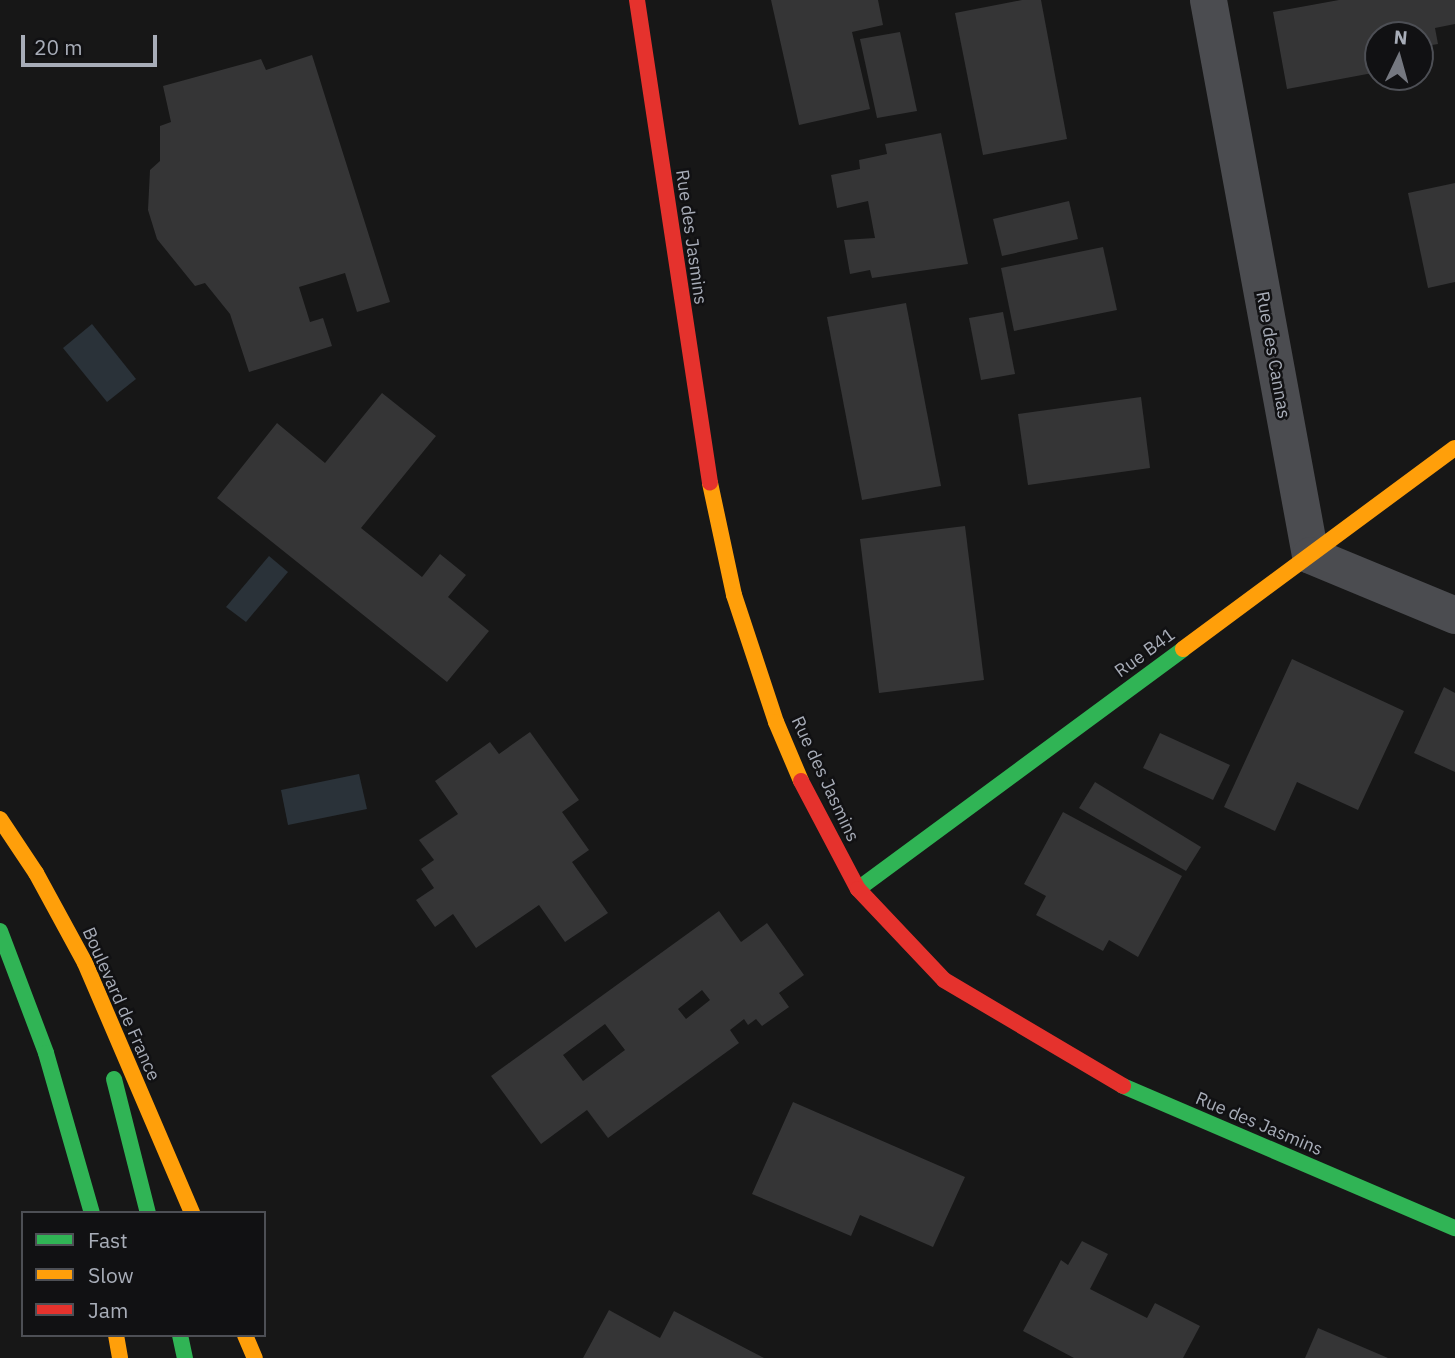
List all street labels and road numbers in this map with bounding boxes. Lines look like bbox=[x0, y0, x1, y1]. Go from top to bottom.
street label: Rue des Jasmins bbox=[671, 168, 711, 306]
street label: Rue des Cannas bbox=[1251, 290, 1295, 420]
street label: Rue B41 bbox=[1111, 624, 1179, 682]
street label: Rue des Jasmins bbox=[786, 713, 864, 845]
street label: Boulevard de France bbox=[77, 924, 165, 1084]
street label: Rue des Jasmins bbox=[1192, 1087, 1326, 1161]

